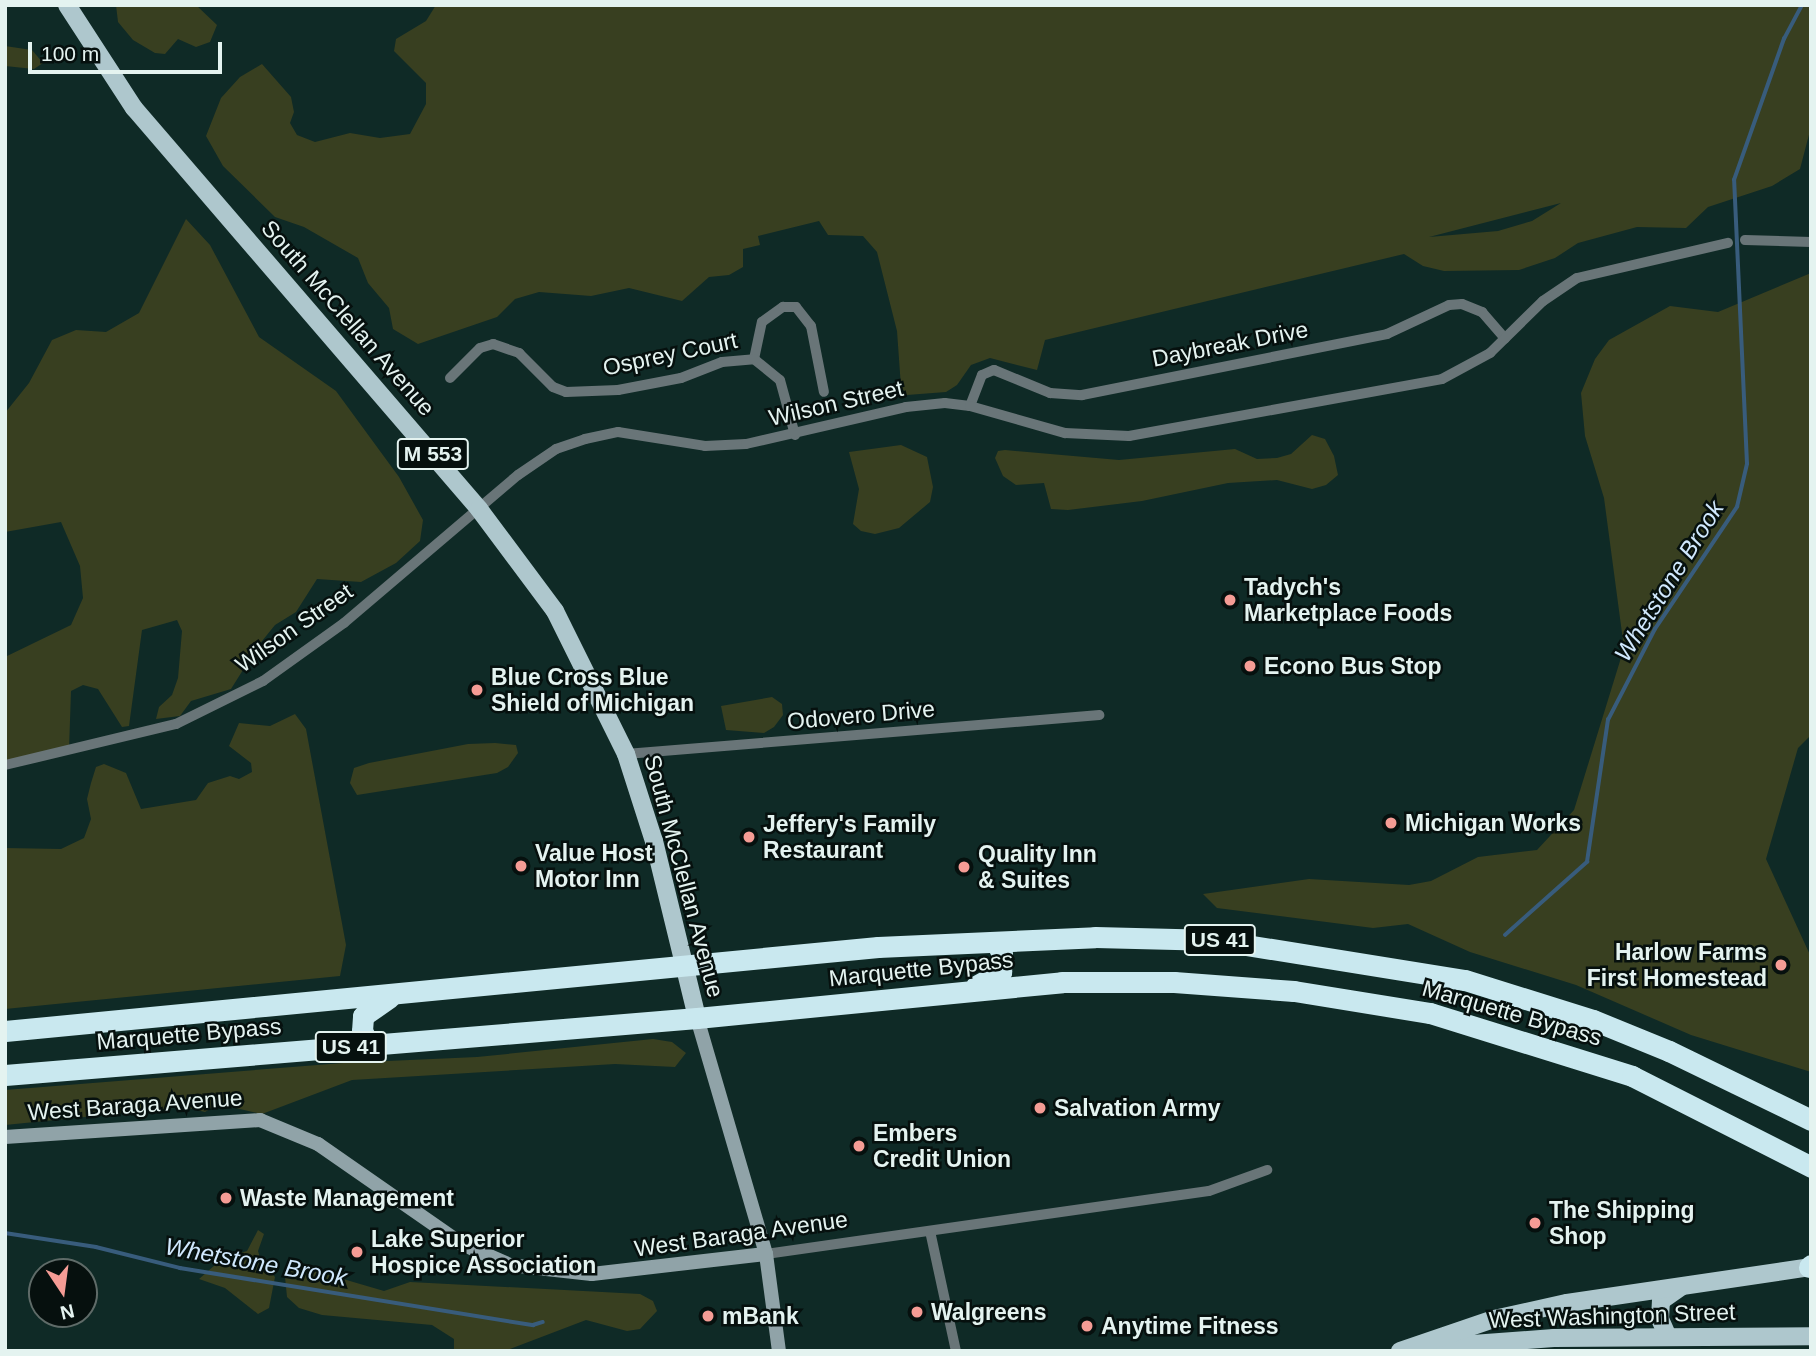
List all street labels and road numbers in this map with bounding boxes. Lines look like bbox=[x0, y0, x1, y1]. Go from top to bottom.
street label: South McClellan Avenue bbox=[255, 214, 441, 422]
street label: Daybreak Drive bbox=[1150, 315, 1310, 373]
street label: Osprey Court bbox=[600, 326, 740, 382]
street label: Wilson Street bbox=[766, 374, 906, 432]
road number: M 553 bbox=[396, 436, 470, 472]
street label: Wilson Street bbox=[230, 577, 358, 679]
street label: Odovero Drive bbox=[786, 695, 936, 735]
street label: South McClellan Avenue bbox=[638, 751, 730, 1001]
road number: US 41 bbox=[1183, 922, 1257, 958]
street label: Marquette Bypass bbox=[827, 946, 1015, 992]
street label: Marquette Bypass bbox=[1419, 974, 1605, 1052]
street label: Marquette Bypass bbox=[95, 1012, 283, 1056]
road number: US 41 bbox=[314, 1030, 388, 1064]
street label: West Baraga Avenue bbox=[26, 1084, 244, 1126]
street label: West Baraga Avenue bbox=[632, 1205, 850, 1263]
street label: West Washington Street bbox=[1488, 1298, 1736, 1334]

